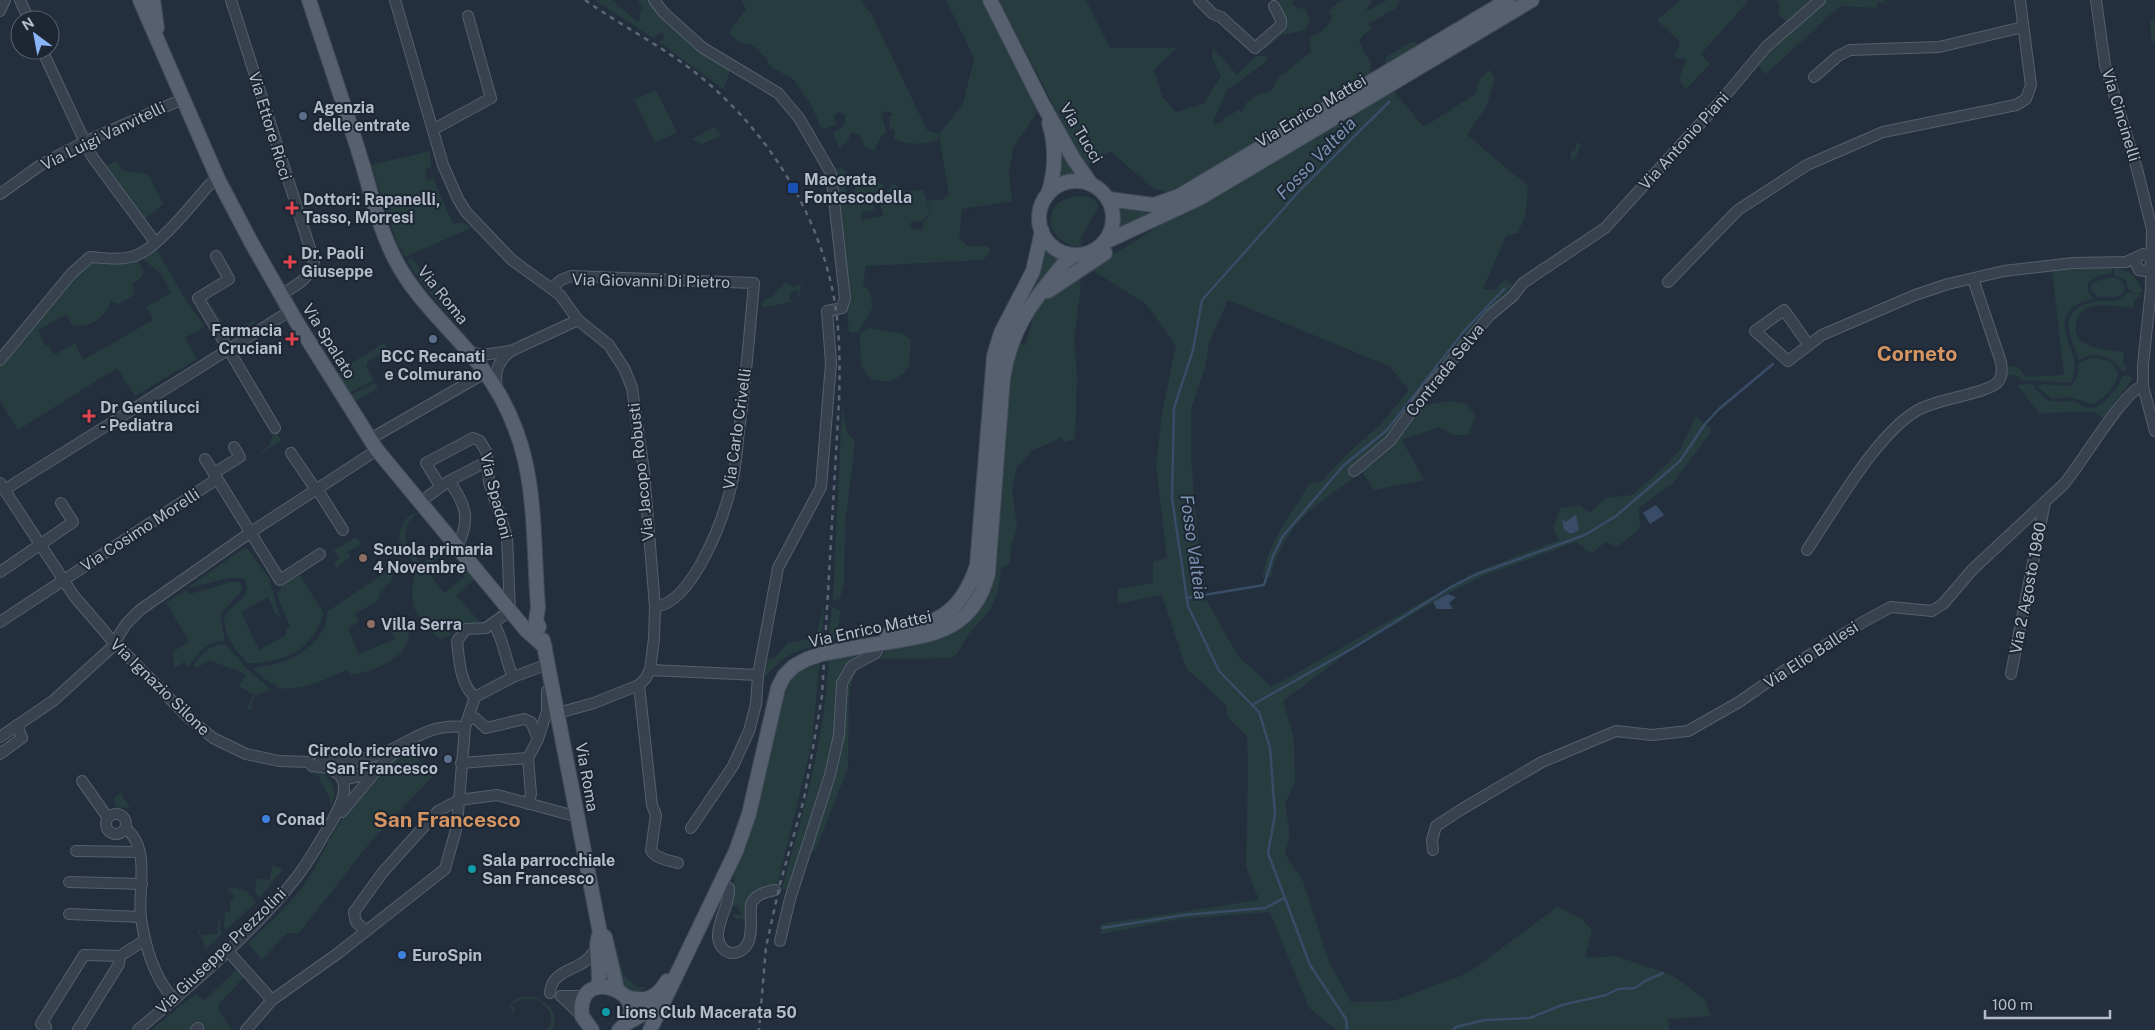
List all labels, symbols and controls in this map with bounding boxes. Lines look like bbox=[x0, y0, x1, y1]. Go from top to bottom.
north arrow bbox=[10, 10, 60, 60]
text: N bbox=[19, 14, 37, 34]
street label: Via Cincinelli bbox=[2098, 66, 2144, 164]
street label: Via Ettore Ricci bbox=[245, 70, 295, 182]
street label: Via Enrico Mattei bbox=[1252, 71, 1370, 151]
street label: Via Antonio Piani bbox=[1635, 88, 1733, 194]
street label: Via Luigi Vanvitelli bbox=[38, 98, 168, 174]
place label: Agenzia delle entrate bbox=[313, 98, 410, 135]
street label: Via Tucci bbox=[1056, 100, 1106, 166]
marker: Agenzia delle entrate bbox=[297, 110, 309, 122]
water label: Fosso Valteia bbox=[1272, 113, 1360, 203]
place label: Macerata Fontescodella bbox=[804, 170, 912, 207]
marker: Macerata Fontescodella bbox=[786, 181, 800, 195]
place label: Dottori: Rapanelli, Tasso, Morresi bbox=[303, 190, 440, 227]
marker: Dottori: Rapanelli, Tasso, Morresi bbox=[285, 201, 299, 215]
place label: Dr. Paoli Giuseppe bbox=[301, 244, 373, 281]
marker: Dr. Paoli Giuseppe bbox=[283, 255, 297, 269]
street label: Via Roma bbox=[414, 262, 472, 328]
street label: Via Giovanni Di Pietro bbox=[572, 270, 730, 292]
street label: Via Spalato bbox=[298, 300, 360, 382]
street label: Contrada Selva bbox=[1402, 320, 1488, 420]
place label: Farmacia Cruciani bbox=[211, 321, 282, 358]
marker: Farmacia Cruciani bbox=[286, 333, 298, 345]
marker: BCC Recanati e Colmurano bbox=[427, 333, 439, 345]
district label: Corneto bbox=[1877, 341, 1957, 366]
place label: BCC Recanati e Colmurano bbox=[381, 347, 485, 384]
street label: Via Carlo Crivelli bbox=[719, 367, 755, 491]
place label: Dr Gentilucci - Pediatra bbox=[100, 398, 200, 435]
street label: Via Jacopo Robusti bbox=[624, 402, 658, 542]
marker: Dr Gentilucci - Pediatra bbox=[82, 409, 96, 423]
street label: Via Spadoni bbox=[476, 451, 516, 541]
street label: Via Cosimo Morelli bbox=[77, 484, 203, 576]
water label: Fosso Valteia bbox=[1176, 493, 1212, 601]
street label: Via 2 Agosto 1980 bbox=[2006, 520, 2050, 656]
place label: Scuola primaria 4 Novembre bbox=[373, 540, 493, 577]
marker: Scuola primaria 4 Novembre bbox=[357, 552, 369, 564]
street label: Via Enrico Mattei bbox=[807, 607, 933, 651]
place label: Villa Serra bbox=[381, 615, 462, 634]
marker: Villa Serra bbox=[365, 618, 377, 630]
street label: Via Elio Ballesi bbox=[1760, 618, 1862, 692]
street label: Via Ignazio Silone bbox=[106, 635, 214, 739]
place label: Circolo ricreativo San Francesco bbox=[308, 741, 438, 778]
street label: Via Roma bbox=[572, 741, 602, 813]
marker: Circolo ricreativo San Francesco bbox=[442, 753, 454, 765]
district label: San Francesco bbox=[373, 807, 521, 832]
place label: Conad bbox=[276, 810, 325, 829]
marker: Conad bbox=[260, 813, 272, 825]
place label: Sala parrocchiale San Francesco bbox=[482, 851, 615, 888]
marker: Sala parrocchiale San Francesco bbox=[466, 863, 478, 875]
street label: Via Giuseppe Prezzolini bbox=[152, 884, 290, 1018]
place label: EuroSpin bbox=[412, 946, 482, 965]
marker: EuroSpin bbox=[396, 949, 408, 961]
scale bar bbox=[1985, 988, 2110, 1020]
text: 100 m bbox=[1992, 996, 2033, 1013]
place label: Lions Club Macerata 50 bbox=[616, 1003, 797, 1022]
marker: Lions Club Macerata 50 bbox=[600, 1006, 612, 1018]

